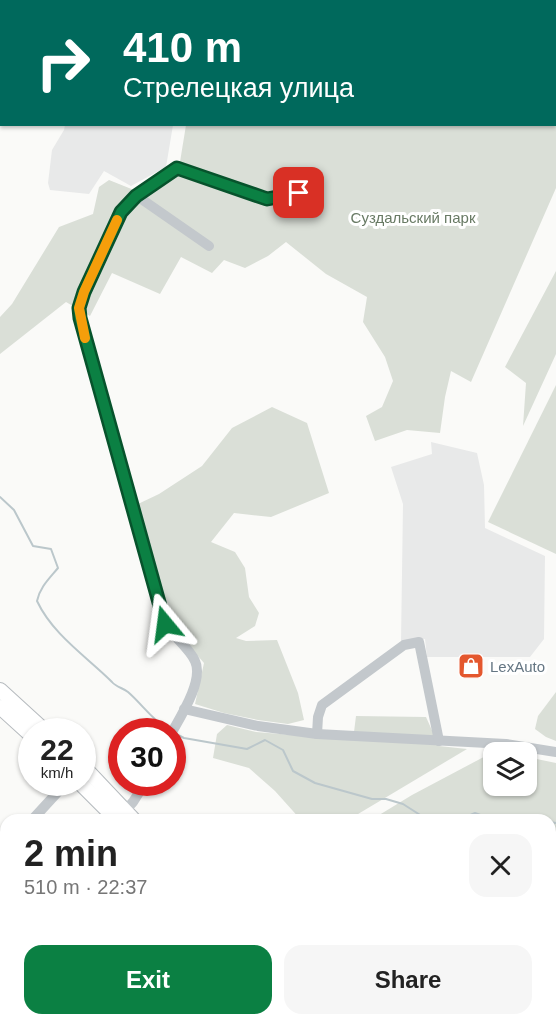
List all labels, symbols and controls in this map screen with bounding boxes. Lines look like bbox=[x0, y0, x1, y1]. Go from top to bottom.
icon: right bbox=[24, 24, 102, 102]
text: 410 m bbox=[123, 24, 242, 71]
text: Стрелецкая улица bbox=[123, 73, 354, 103]
pin bbox=[273, 167, 324, 218]
icon: arrive bbox=[282, 176, 315, 209]
park label: Суздальский парк bbox=[351, 209, 476, 226]
position arrow bbox=[133, 592, 197, 656]
shop icon: LexAuto bbox=[456, 651, 486, 681]
place label: LexAuto bbox=[490, 658, 545, 675]
speed limit sign: 30 bbox=[108, 718, 186, 796]
text: 22 bbox=[40, 733, 74, 766]
map controls bbox=[483, 742, 537, 796]
button: layers bbox=[483, 742, 537, 796]
text: km/h bbox=[41, 764, 73, 781]
text: 2 min bbox=[24, 833, 118, 874]
button: close bbox=[469, 834, 532, 897]
text: 510 m · 22:37 bbox=[24, 876, 147, 898]
button: Exit bbox=[24, 945, 272, 1014]
button: Share bbox=[284, 945, 532, 1014]

